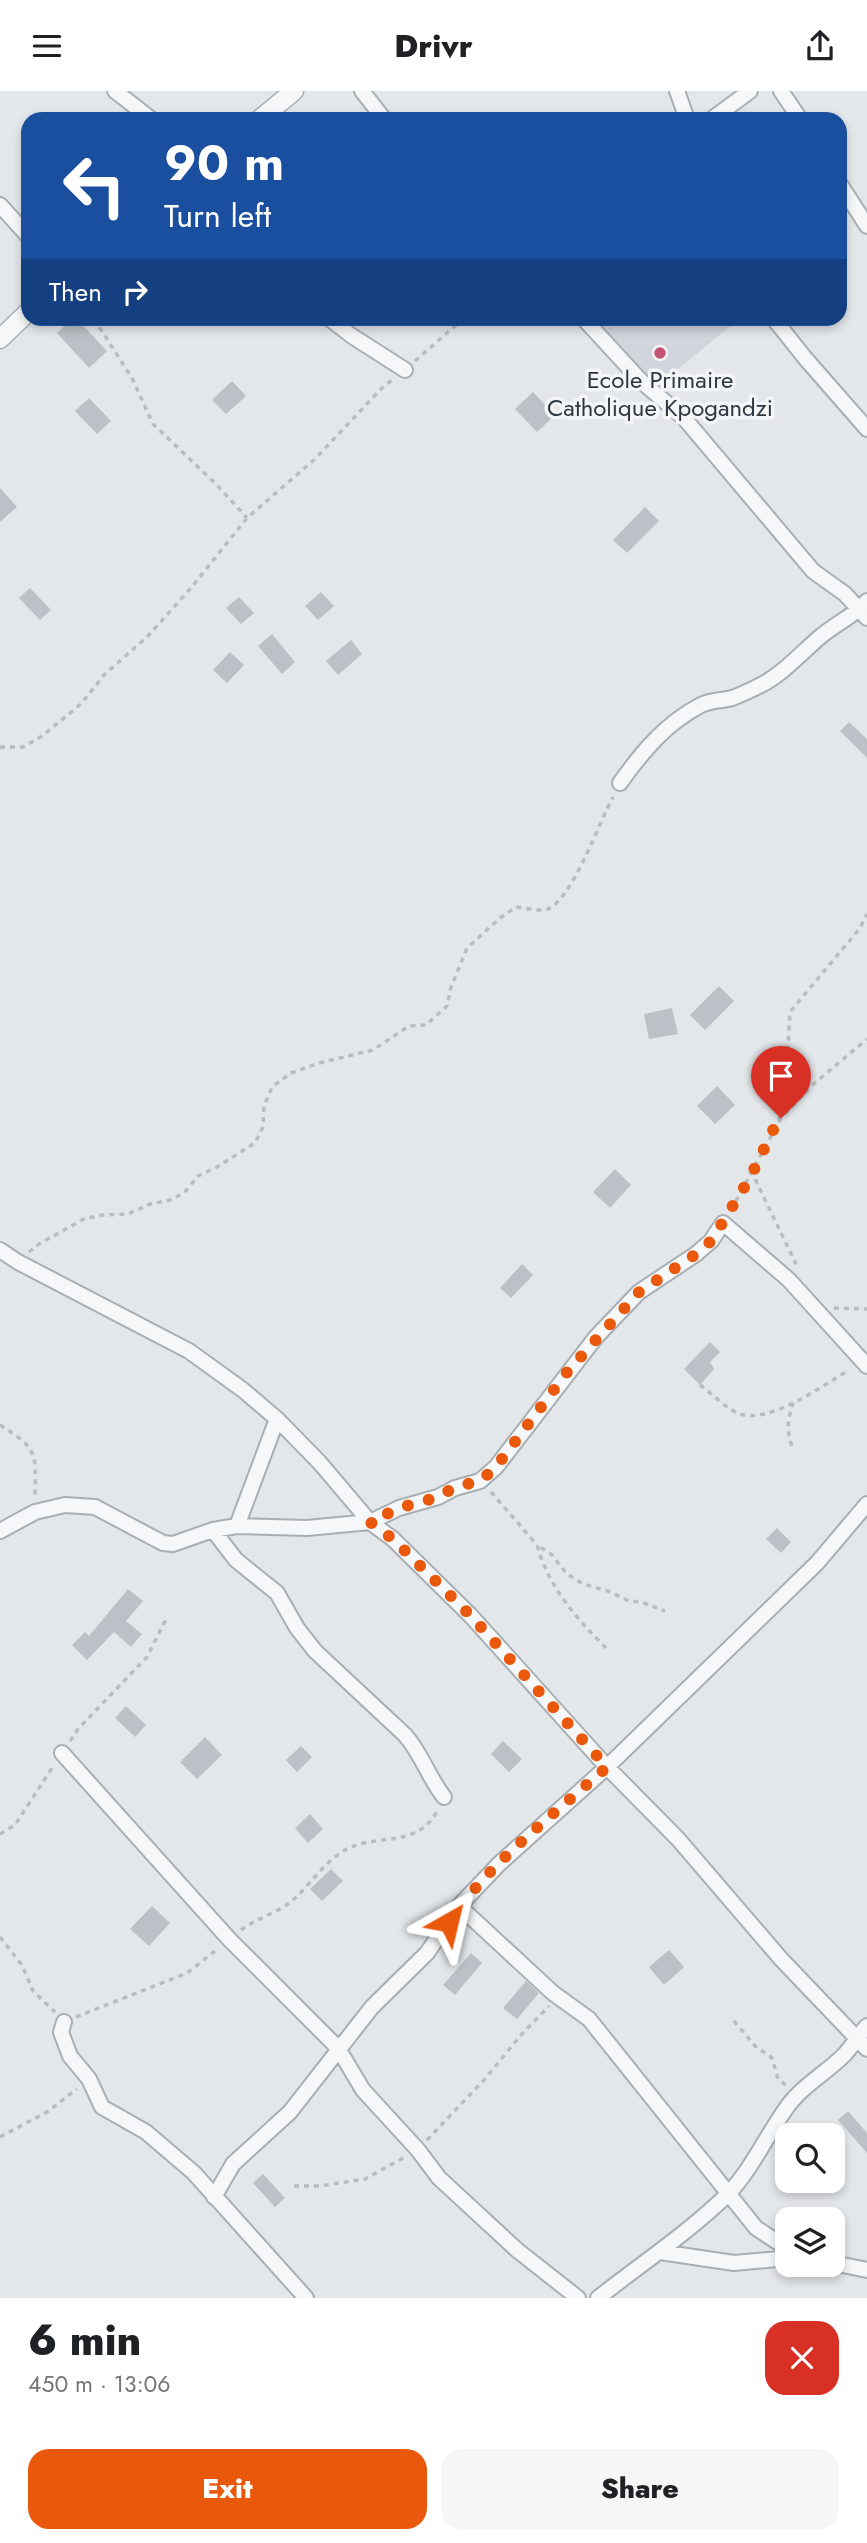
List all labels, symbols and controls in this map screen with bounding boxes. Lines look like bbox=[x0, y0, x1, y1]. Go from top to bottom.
text: Drivr bbox=[394, 23, 473, 69]
icon: menu bbox=[28, 27, 66, 65]
icon: share bbox=[801, 27, 839, 65]
text: 90 m bbox=[164, 128, 284, 198]
icon: left bbox=[49, 140, 140, 231]
text: Turn left bbox=[164, 193, 271, 239]
text: Then bbox=[49, 273, 102, 311]
icon: right bbox=[116, 273, 154, 311]
marker: Ecole Primaire Catholique Kpogandzi bbox=[652, 345, 668, 361]
place label: Ecole Primaire Catholique Kpogandzi bbox=[547, 362, 773, 425]
pin bbox=[751, 1046, 811, 1118]
icon: arrive bbox=[762, 1057, 800, 1095]
position arrow bbox=[412, 1885, 486, 1959]
map controls bbox=[775, 2123, 845, 2277]
button: search bbox=[775, 2123, 845, 2193]
button: layers bbox=[775, 2207, 845, 2277]
text: 6 min bbox=[28, 2310, 141, 2371]
button: close bbox=[765, 2321, 839, 2395]
text: 450 m · 13:06 bbox=[28, 2367, 171, 2401]
button: Exit bbox=[28, 2449, 427, 2529]
button: Share bbox=[441, 2449, 839, 2529]

